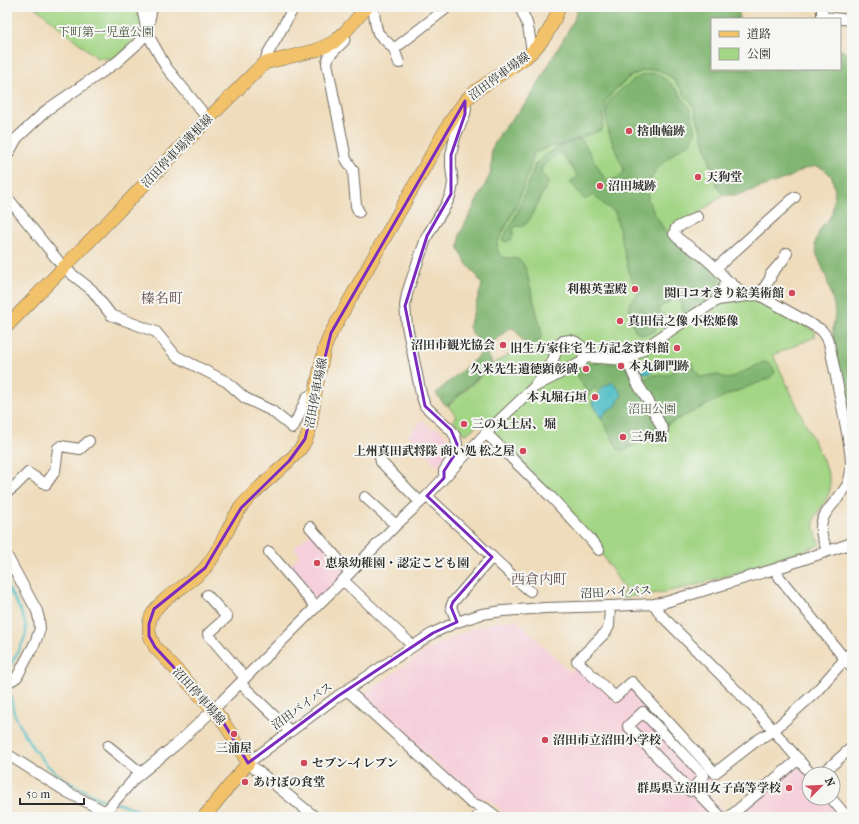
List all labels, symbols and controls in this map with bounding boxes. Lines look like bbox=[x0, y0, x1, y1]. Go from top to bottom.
legend bbox=[711, 18, 841, 70]
park label: 下町第一児童公園 bbox=[58, 25, 154, 39]
text: 道路 bbox=[747, 27, 771, 41]
text: 公園 bbox=[747, 47, 771, 61]
street label: 沼田停車場線 bbox=[466, 49, 532, 103]
street label: 沼田停車場薄根線 bbox=[139, 112, 215, 190]
place label: 捨曲輪跡 bbox=[637, 124, 685, 138]
marker: 捨曲輪跡 bbox=[624, 126, 634, 136]
place label: 天狗堂 bbox=[706, 170, 742, 184]
marker: 天狗堂 bbox=[693, 172, 703, 182]
place label: 沼田城跡 bbox=[608, 179, 656, 193]
marker: 沼田城跡 bbox=[595, 181, 605, 191]
place label: 利根英霊殿 bbox=[567, 282, 627, 296]
marker: 利根英霊殿 bbox=[630, 284, 640, 294]
place label: 関口コオきり絵美術館 bbox=[664, 286, 784, 300]
marker: 関口コオきり絵美術館 bbox=[787, 288, 797, 298]
district label: 榛名町 bbox=[141, 290, 183, 307]
place label: 真田信之像 小松姫像 bbox=[628, 314, 739, 328]
marker: 真田信之像 小松姫像 bbox=[615, 316, 625, 326]
place label: 沼田市観光協会 bbox=[411, 338, 495, 352]
marker: 沼田市観光協会 bbox=[498, 340, 508, 350]
place label: 旧生方家住宅 生方記念資料館 bbox=[510, 341, 669, 355]
marker: 旧生方家住宅 生方記念資料館 bbox=[672, 343, 682, 353]
street label: 沼田停車場線 bbox=[302, 356, 330, 430]
place label: 本丸御門跡 bbox=[629, 359, 689, 373]
marker: 本丸御門跡 bbox=[616, 361, 626, 371]
place label: 久米先生遺徳顕彰碑 bbox=[470, 362, 578, 376]
marker: 久米先生遺徳顕彰碑 bbox=[581, 364, 591, 374]
place label: 本丸堀石垣 bbox=[527, 390, 587, 404]
marker: 本丸堀石垣 bbox=[590, 392, 600, 402]
park label: 沼田公園 bbox=[628, 402, 676, 416]
place label: 三の丸土居、堀 bbox=[472, 417, 556, 431]
marker: 三の丸土居、堀 bbox=[459, 419, 469, 429]
place label: 三角點 bbox=[631, 430, 667, 444]
marker: 三角點 bbox=[618, 432, 628, 442]
place label: 上州真田武将隊 商い処 松之屋 bbox=[354, 444, 515, 458]
marker: 上州真田武将隊 商い処 松之屋 bbox=[518, 446, 528, 456]
place label: 恵泉幼稚園・認定こども園 bbox=[325, 556, 469, 570]
marker: 恵泉幼稚園・認定こども園 bbox=[312, 558, 322, 568]
district label: 西倉内町 bbox=[511, 571, 567, 588]
street label: 沼田バイパス bbox=[580, 583, 652, 601]
street label: 沼田停車場線 bbox=[170, 665, 228, 727]
street label: 沼田バイパス bbox=[269, 679, 335, 733]
marker: 三浦屋 bbox=[229, 729, 239, 739]
place label: 沼田市立沼田小学校 bbox=[553, 733, 661, 747]
marker: 沼田市立沼田小学校 bbox=[540, 735, 550, 745]
place label: 三浦屋 bbox=[216, 741, 252, 755]
place label: セブン-イレブン bbox=[312, 756, 398, 770]
marker: セブン-イレブン bbox=[299, 758, 309, 768]
north arrow bbox=[801, 766, 841, 806]
place label: あけぼの食堂 bbox=[253, 775, 325, 789]
text: N bbox=[822, 776, 838, 789]
marker: あけぼの食堂 bbox=[240, 777, 250, 787]
scale bar bbox=[20, 780, 84, 806]
place label: 群馬県立沼田女子高等学校 bbox=[637, 781, 781, 795]
marker: 群馬県立沼田女子高等学校 bbox=[784, 783, 794, 793]
text: 50 m bbox=[26, 787, 50, 801]

